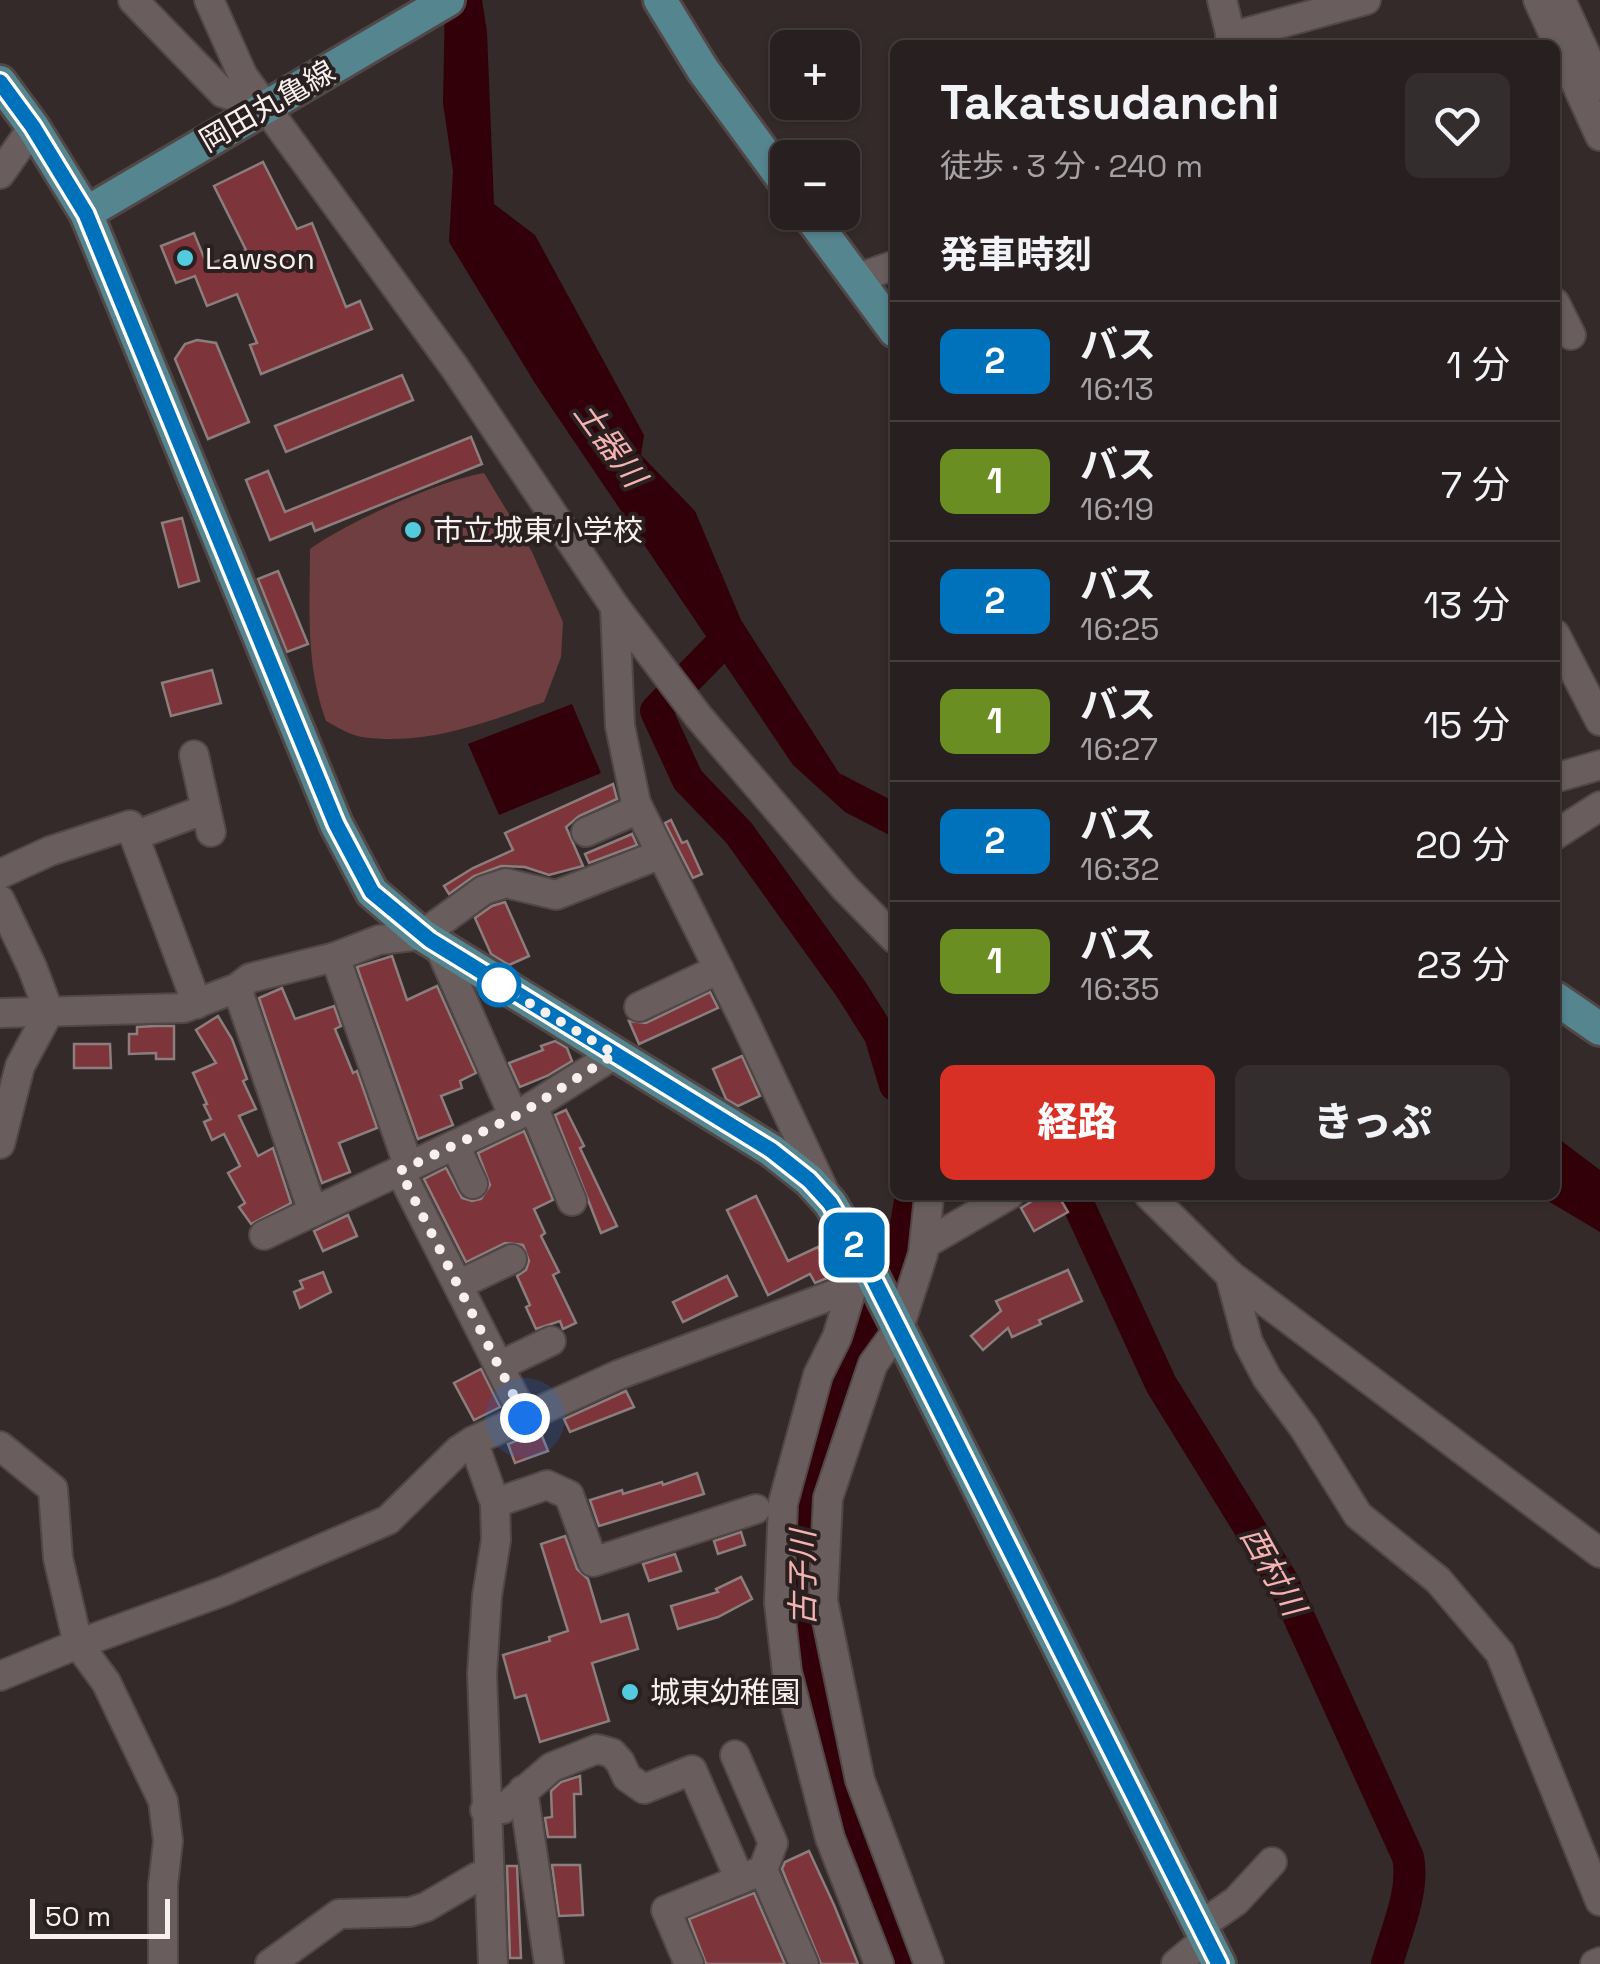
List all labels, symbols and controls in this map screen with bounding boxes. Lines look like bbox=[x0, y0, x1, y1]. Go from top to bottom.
map controls bbox=[770, 30, 860, 230]
button: + bbox=[770, 30, 860, 120]
street label: 岡田丸亀線 bbox=[192, 52, 342, 160]
text: Takatsudanchi bbox=[940, 72, 1279, 133]
button: heart bbox=[1405, 73, 1510, 178]
button: − bbox=[770, 140, 860, 230]
text: 徒歩 · 3 分 · 240 m bbox=[940, 146, 1203, 186]
text: 発車時刻 bbox=[940, 231, 1092, 279]
place label: Lawson bbox=[205, 239, 315, 278]
marker: Lawson bbox=[174, 247, 196, 269]
text: バス bbox=[1080, 321, 1156, 369]
text: 2 bbox=[985, 339, 1005, 383]
text: 1 分 bbox=[1446, 341, 1510, 389]
text: 16:13 bbox=[1080, 369, 1154, 409]
water label: 土器川 bbox=[566, 393, 656, 497]
text: バス bbox=[1080, 441, 1156, 489]
text: 1 bbox=[987, 459, 1003, 503]
text: 7 分 bbox=[1441, 461, 1510, 509]
text: 16:19 bbox=[1080, 489, 1154, 529]
place label: 市立城東小学校 bbox=[433, 511, 643, 550]
marker: 市立城東小学校 bbox=[402, 519, 424, 541]
text: バス bbox=[1080, 561, 1156, 609]
text: 2 bbox=[985, 579, 1005, 623]
text: 13 分 bbox=[1423, 581, 1510, 629]
text: 16:25 bbox=[1080, 609, 1160, 649]
text: バス bbox=[1080, 681, 1156, 729]
text: 1 bbox=[987, 699, 1003, 743]
text: 15 分 bbox=[1424, 701, 1510, 749]
text: 16:27 bbox=[1080, 729, 1158, 769]
text: バス bbox=[1080, 801, 1156, 849]
text: 2 bbox=[985, 819, 1005, 863]
text: 20 分 bbox=[1415, 821, 1510, 869]
text: 16:32 bbox=[1080, 849, 1160, 889]
text: バス bbox=[1080, 921, 1156, 969]
text: 1 bbox=[987, 939, 1003, 983]
text: 23 分 bbox=[1417, 941, 1510, 989]
unlabelled marker bbox=[478, 964, 520, 1006]
text: 16:35 bbox=[1080, 969, 1160, 1009]
button: 経路 bbox=[940, 1065, 1215, 1180]
button: きっぷ bbox=[1235, 1065, 1510, 1180]
line badge: 2 bbox=[822, 1212, 886, 1278]
text: 2 bbox=[844, 1223, 864, 1267]
your location bbox=[500, 1393, 550, 1443]
water label: 西村川 bbox=[1232, 1519, 1315, 1625]
water label: 古子川 bbox=[783, 1527, 823, 1626]
place label: 城東幼稚園 bbox=[650, 1673, 800, 1712]
marker: 城東幼稚園 bbox=[619, 1681, 641, 1703]
scale bar bbox=[30, 1894, 170, 1938]
text: 50 m bbox=[45, 1898, 111, 1934]

